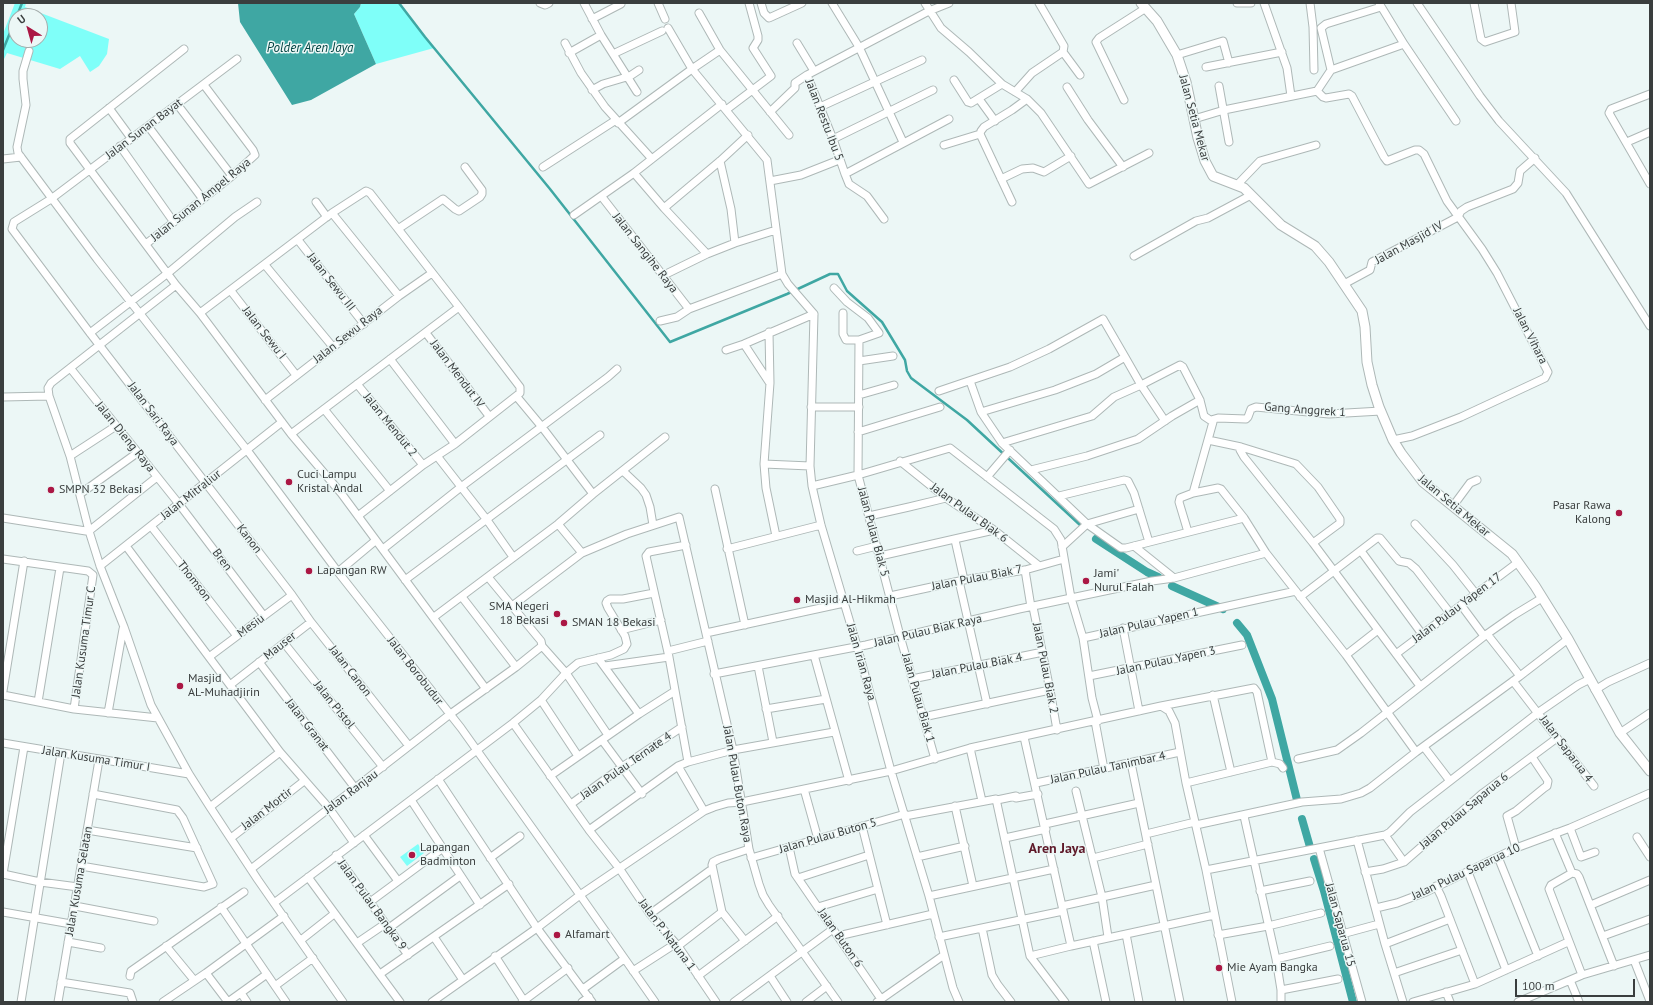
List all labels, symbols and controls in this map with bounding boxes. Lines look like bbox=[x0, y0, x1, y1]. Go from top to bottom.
north arrow bbox=[8, 8, 48, 48]
text: U bbox=[14, 12, 28, 27]
water label: Polder Aren Jaya bbox=[267, 40, 353, 56]
street label: Jalan Setia Mekar bbox=[1176, 73, 1212, 163]
street label: Jalan Restu Ibu 5 bbox=[802, 77, 846, 163]
street label: Jalan Sunan Bayat bbox=[103, 95, 185, 163]
street label: Jalan Sunan Ampel Raya bbox=[148, 155, 254, 245]
street label: Jalan Sangihe Raya bbox=[609, 210, 681, 296]
street label: Jalan Masjid IV bbox=[1372, 218, 1446, 268]
street label: Jalan Sewu III bbox=[304, 250, 358, 314]
street label: Jalan Sewu Raya bbox=[310, 303, 386, 367]
street label: Jalan Sewu I bbox=[239, 304, 289, 362]
street label: Jalan Vihara bbox=[1510, 305, 1550, 367]
street label: Jalan Mendut IV bbox=[427, 337, 487, 411]
street label: Jalan Sari Raya bbox=[124, 379, 182, 449]
street label: Jalan Mendut 2 bbox=[360, 390, 420, 460]
street label: Jalan Dieng Raya bbox=[92, 399, 158, 475]
street label: Gang Anggrek 1 bbox=[1264, 400, 1346, 420]
street label: Jalan Mitraliur bbox=[158, 467, 224, 523]
place label: Cuci Lampu Kristal Andal bbox=[297, 468, 363, 496]
street label: Jalan Setia Mekar bbox=[1415, 472, 1493, 540]
marker: Cuci Lampu Kristal Andal bbox=[284, 477, 294, 487]
street label: Jalan Pulau Biak 6 bbox=[927, 480, 1011, 546]
place label: SMPN 32 Bekasi bbox=[59, 483, 142, 497]
marker: SMPN 32 Bekasi bbox=[46, 485, 56, 495]
street label: Jalan Pulau Biak 5 bbox=[854, 486, 892, 578]
place label: Pasar Rawa Kalong bbox=[1553, 499, 1611, 527]
marker: Pasar Rawa Kalong bbox=[1614, 508, 1624, 518]
street label: Kanon bbox=[233, 522, 265, 556]
street label: Bren bbox=[209, 546, 235, 574]
street label: Thomson bbox=[174, 558, 214, 604]
street label: Jalan Pulau Biak 7 bbox=[930, 562, 1024, 594]
place label: Lapangan RW bbox=[317, 564, 387, 578]
marker: Lapangan RW bbox=[304, 566, 314, 576]
place label: Jami' Nurul Falah bbox=[1094, 567, 1154, 595]
street label: Jalan Pulau Yapen 17 bbox=[1410, 570, 1504, 646]
marker: Jami' Nurul Falah bbox=[1081, 576, 1091, 586]
street label: Jalan Kusuma Timur C bbox=[69, 585, 99, 699]
place label: Masjid Al-Hikmah bbox=[805, 593, 896, 607]
marker: Masjid Al-Hikmah bbox=[792, 595, 802, 605]
place label: SMA Negeri 18 Bekasi bbox=[489, 600, 549, 628]
street label: Jalan Pulau Yapen 1 bbox=[1098, 605, 1200, 641]
marker: SMA Negeri 18 Bekasi bbox=[552, 609, 562, 619]
street label: Mesiu bbox=[235, 611, 267, 641]
street label: Jalan Pulau Biak Raya bbox=[873, 612, 983, 650]
place label: SMAN 18 Bekasi bbox=[572, 616, 656, 630]
marker: SMAN 18 Bekasi bbox=[559, 618, 569, 628]
street label: Jalan Pulau Biak 2 bbox=[1029, 621, 1061, 715]
street label: Jalan Irian Raya bbox=[843, 622, 879, 702]
street label: Mauser bbox=[261, 629, 299, 663]
street label: Jalan Borobudur bbox=[384, 634, 446, 708]
street label: Jalan Canon bbox=[326, 643, 374, 699]
street label: Jalan Pulau Yapen 3 bbox=[1115, 643, 1217, 679]
street label: Jalan Pulau Biak 4 bbox=[930, 650, 1024, 682]
street label: Jalan Pulau Biak 1 bbox=[898, 652, 938, 744]
place label: Masjid AL-Muhadjirin bbox=[188, 672, 260, 700]
street label: Jalan Pistol bbox=[310, 678, 358, 732]
marker: Masjid AL-Muhadjirin bbox=[175, 681, 185, 691]
street label: Jalan Granat bbox=[282, 696, 332, 754]
street label: Jalan Saparua 4 bbox=[1536, 713, 1596, 785]
street label: Jalan Pulau Buton Raya bbox=[720, 724, 754, 844]
street label: Jalan Pulau Ternate 4 bbox=[578, 729, 674, 803]
street label: Jalan Kusuma Timur I bbox=[41, 743, 151, 775]
street label: Jalan Pulau Tanimbar 4 bbox=[1049, 749, 1167, 787]
street label: Jalan Ranjau bbox=[321, 767, 381, 817]
street label: Jalan Pulau Saparua 6 bbox=[1417, 770, 1511, 852]
street label: Jalan Mortir bbox=[239, 785, 295, 833]
street label: Jalan Pulau Buton 5 bbox=[778, 815, 878, 857]
street label: Jalan Kusuma Selatan bbox=[62, 825, 96, 937]
place label: Lapangan Badminton bbox=[420, 841, 476, 869]
district label: Aren Jaya bbox=[1029, 841, 1085, 857]
street label: Jalan Pulau Saparua 10 bbox=[1409, 841, 1523, 903]
marker: Lapangan Badminton bbox=[407, 850, 417, 860]
street label: Jalan Pulau Bangka 9 bbox=[334, 857, 410, 953]
street label: Jalan Saparua 15 bbox=[1322, 881, 1358, 969]
street label: Jalan P. Natuna 1 bbox=[635, 896, 699, 974]
street label: Jalan Buton 6 bbox=[814, 906, 866, 970]
place label: Alfamart bbox=[565, 928, 610, 942]
marker: Alfamart bbox=[552, 930, 562, 940]
place label: Mie Ayam Bangka bbox=[1227, 961, 1318, 975]
marker: Mie Ayam Bangka bbox=[1214, 963, 1224, 973]
scale bar bbox=[1517, 971, 1637, 997]
text: 100 m bbox=[1522, 978, 1555, 993]

